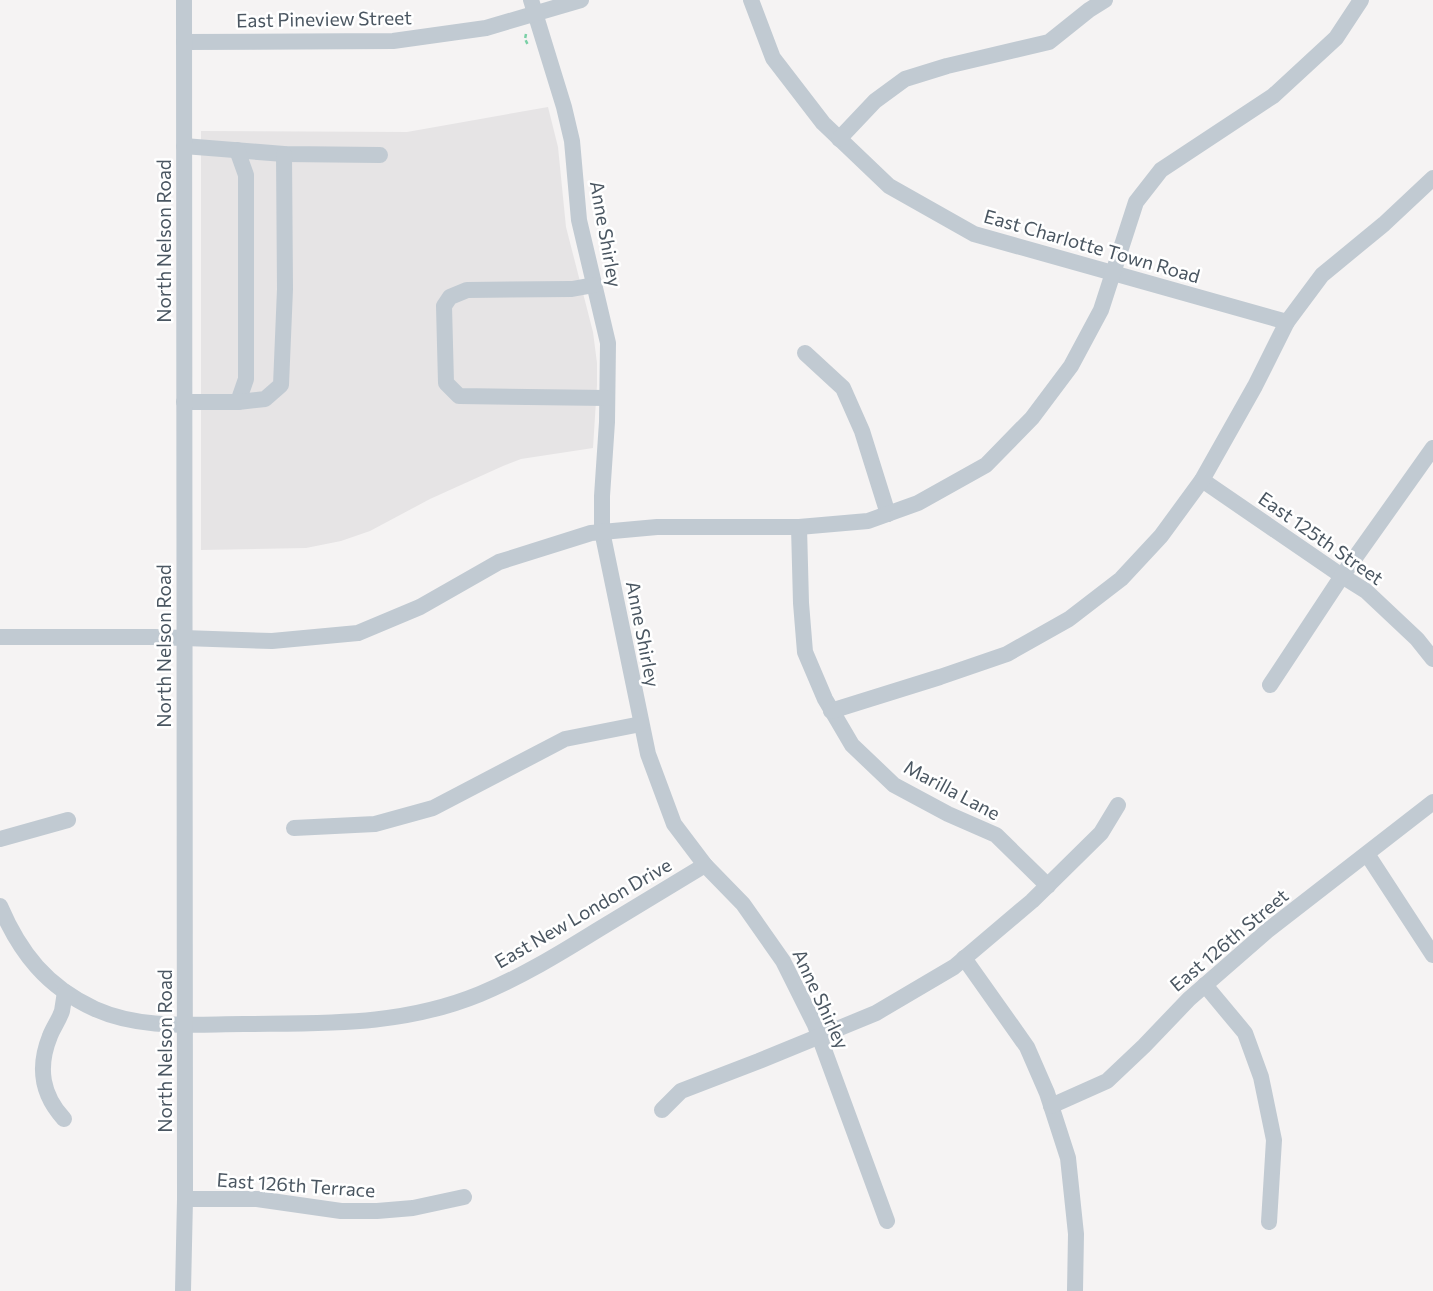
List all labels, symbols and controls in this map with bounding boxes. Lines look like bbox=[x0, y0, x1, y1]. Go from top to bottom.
street label: East Pineview Street bbox=[236, 5, 412, 32]
street label: North Nelson Road bbox=[152, 159, 175, 323]
street label: Anne Shirley bbox=[586, 179, 627, 289]
street label: East Charlotte Town Road bbox=[981, 204, 1203, 287]
street label: East 125th Street bbox=[1255, 486, 1388, 589]
street label: North Nelson Road bbox=[152, 564, 175, 728]
street label: Anne Shirley bbox=[622, 579, 665, 689]
street label: Marilla Lane bbox=[900, 755, 1004, 824]
street label: East New London Drive bbox=[490, 853, 675, 973]
street label: East 126th Street bbox=[1165, 883, 1293, 996]
street label: Anne Shirley bbox=[788, 945, 855, 1053]
street label: North Nelson Road bbox=[153, 969, 176, 1133]
street label: East 126th Terrace bbox=[216, 1167, 376, 1202]

